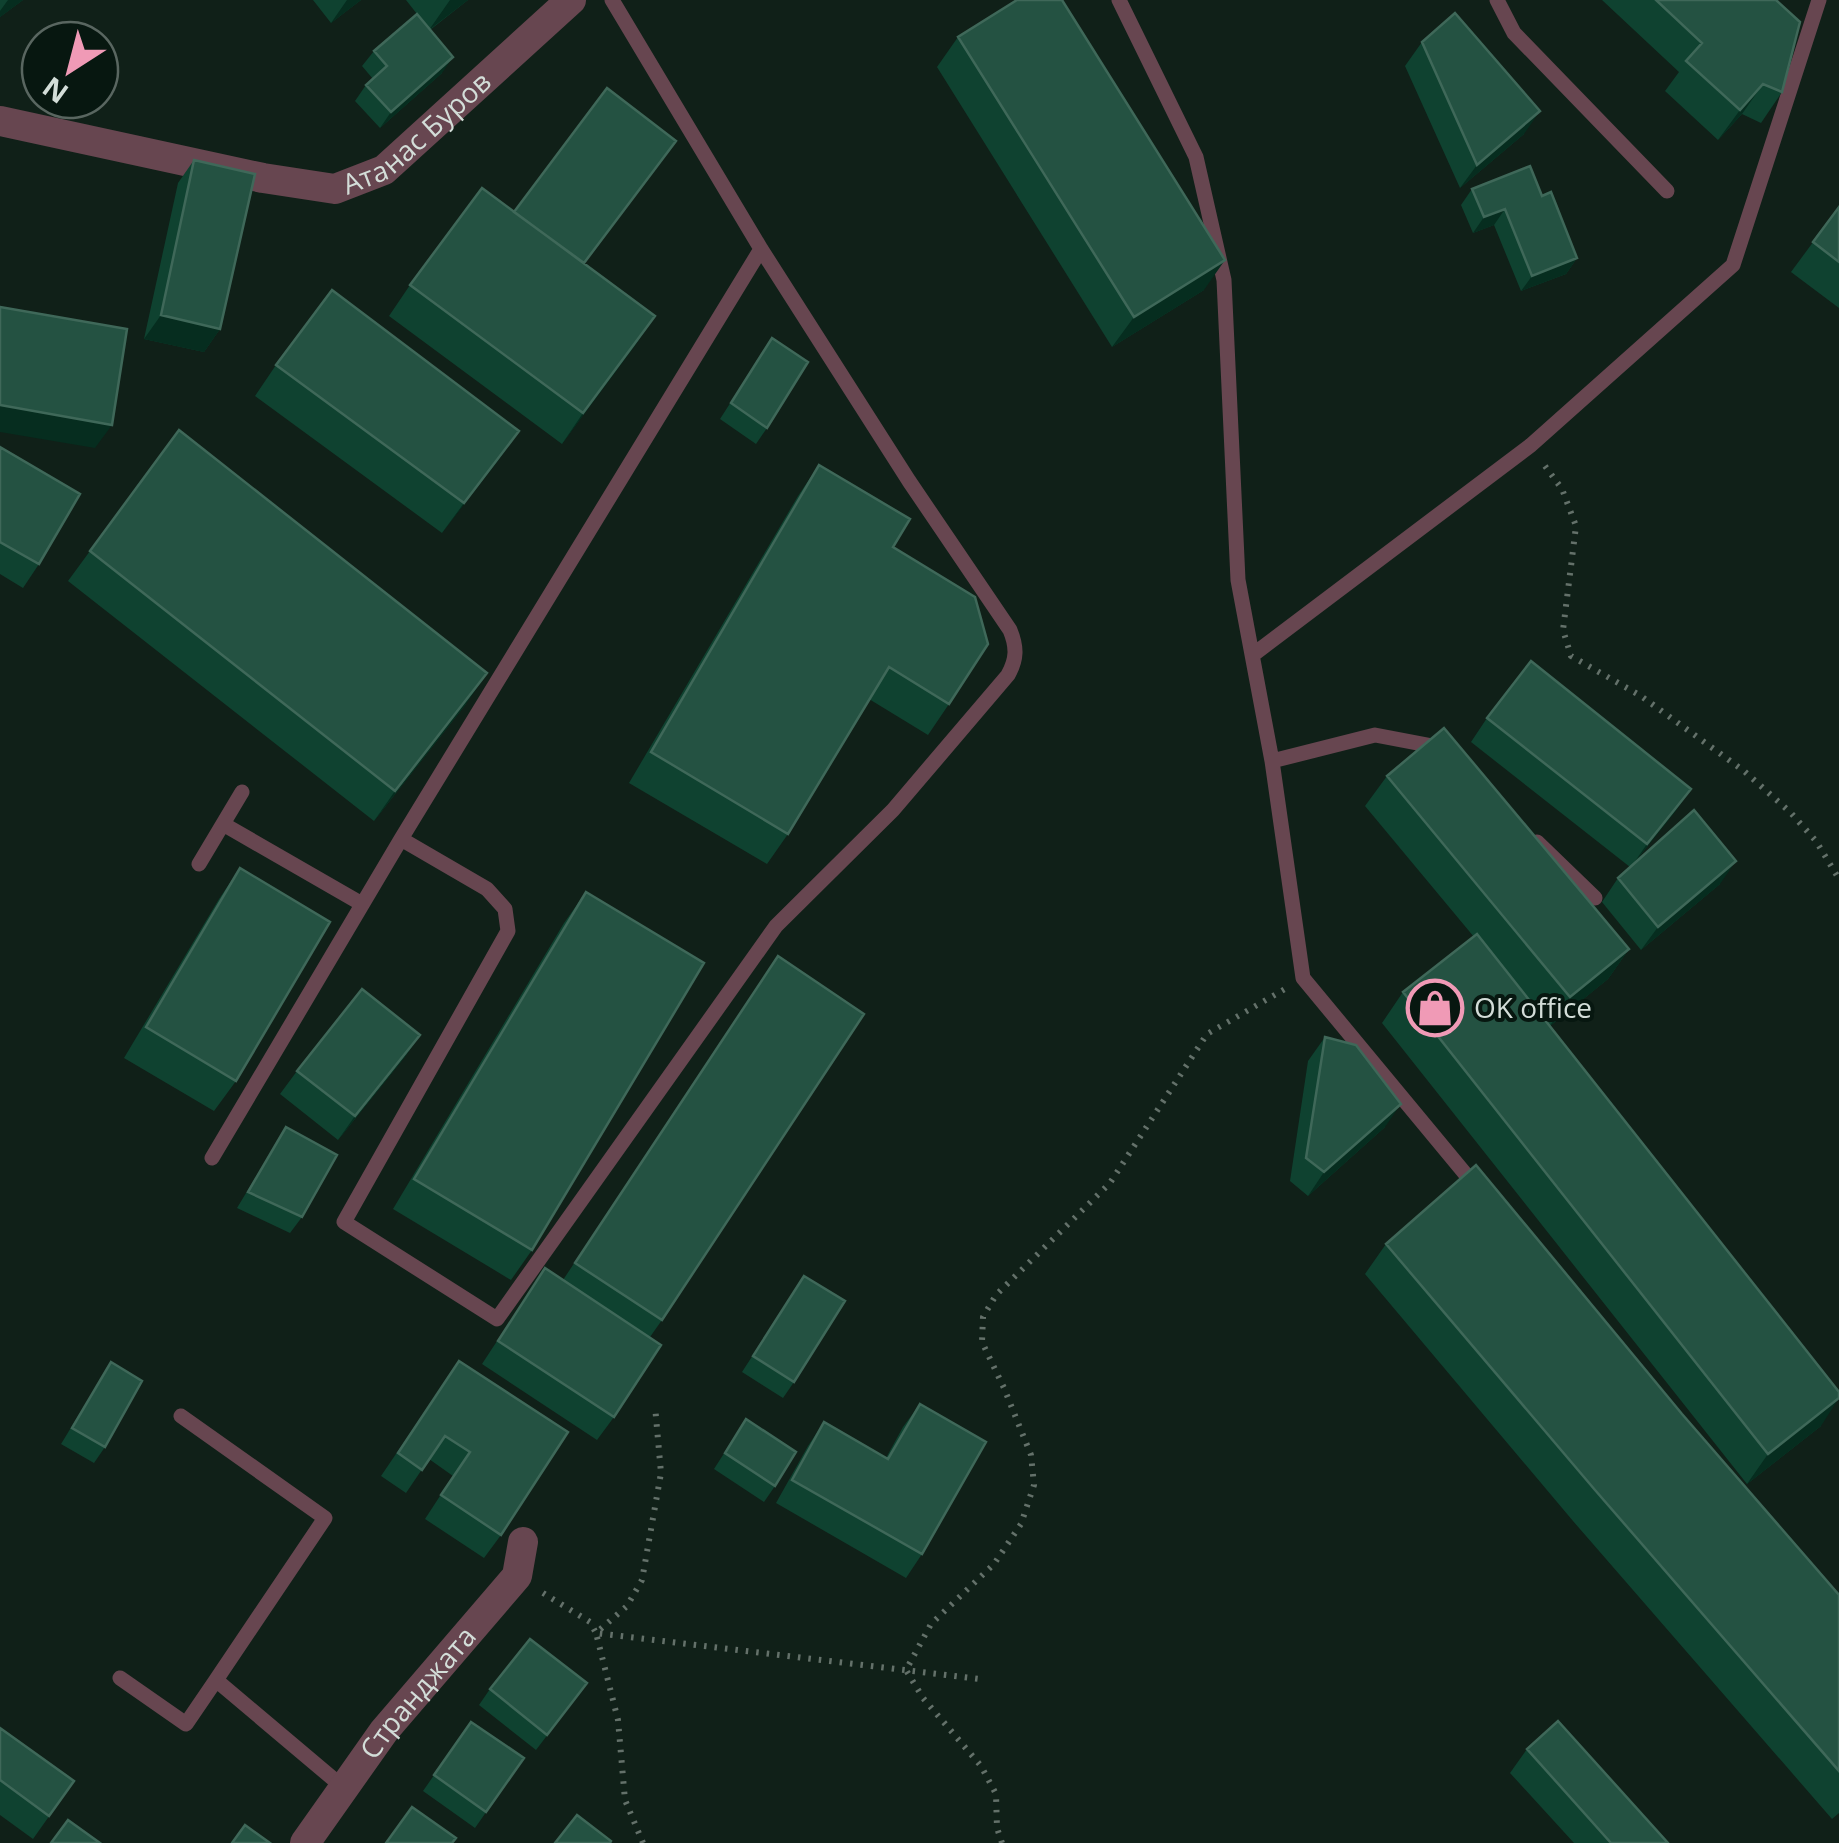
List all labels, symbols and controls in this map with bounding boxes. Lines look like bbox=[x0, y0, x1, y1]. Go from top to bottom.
north arrow bbox=[20, 20, 120, 120]
street label: Атанас Буров bbox=[336, 62, 498, 202]
text: N bbox=[34, 69, 75, 113]
shop icon: OK office bbox=[1405, 978, 1465, 1038]
place label: OK office bbox=[1474, 988, 1592, 1026]
street label: Странджата bbox=[350, 1618, 484, 1766]

